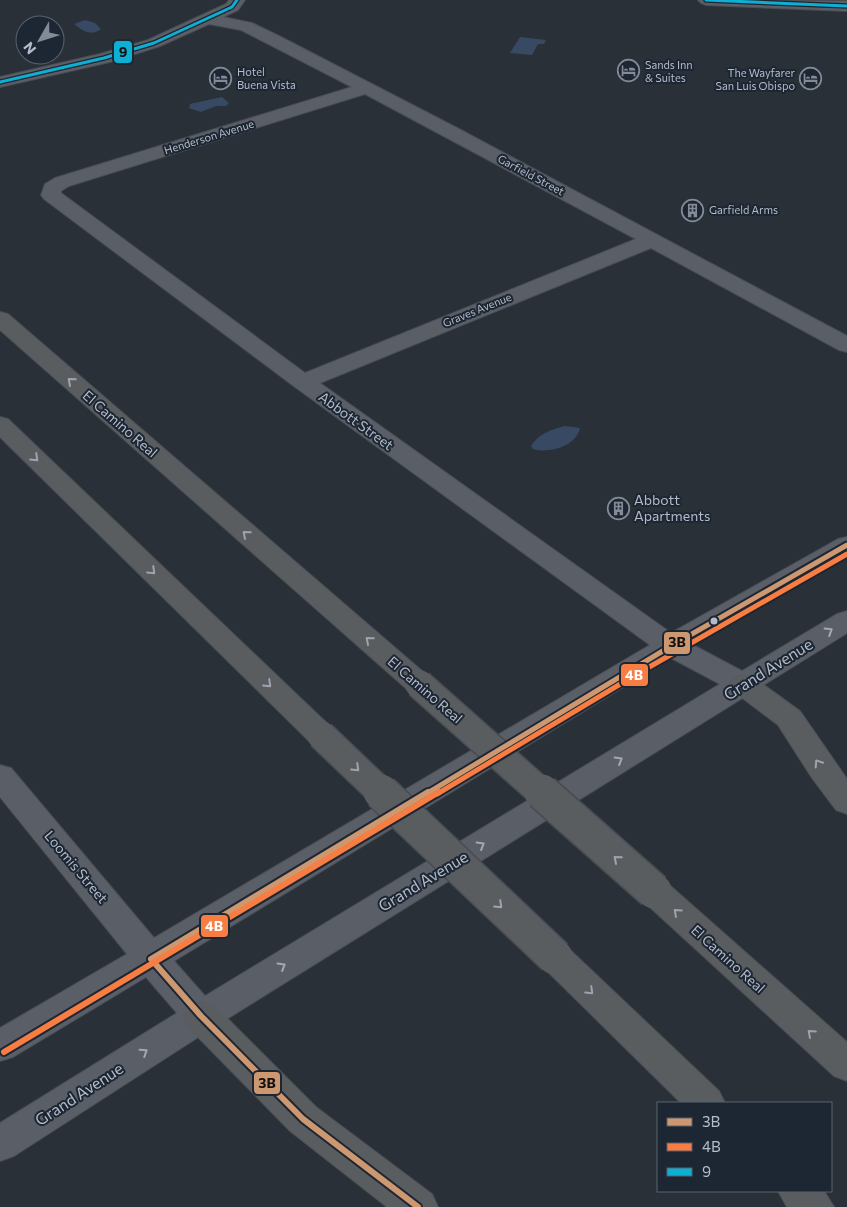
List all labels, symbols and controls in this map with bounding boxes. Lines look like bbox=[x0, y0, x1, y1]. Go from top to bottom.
north arrow bbox=[15, 15, 65, 65]
text: N bbox=[20, 39, 39, 58]
line badge: 9 bbox=[113, 40, 133, 64]
text: 9 bbox=[119, 43, 128, 60]
place label: Sands Inn & Suites bbox=[645, 58, 693, 84]
hotel icon: Sands Inn & Suites bbox=[617, 59, 641, 83]
place label: Hotel Buena Vista bbox=[237, 65, 296, 91]
hotel icon: Hotel Buena Vista bbox=[209, 66, 233, 90]
place label: The Wayfarer San Luis Obispo bbox=[716, 66, 796, 92]
hotel icon: The Wayfarer San Luis Obispo bbox=[799, 67, 823, 91]
street label: Henderson Avenue bbox=[162, 117, 256, 156]
street label: Garfield Street bbox=[496, 152, 567, 198]
building icon: Garfield Arms bbox=[681, 198, 705, 222]
place label: Garfield Arms bbox=[709, 203, 778, 216]
street label: Graves Avenue bbox=[441, 290, 513, 329]
one-way arrow bbox=[68, 378, 77, 387]
street label: El Camino Real bbox=[79, 387, 161, 461]
street label: Abbott Street bbox=[316, 388, 397, 454]
one-way arrow bbox=[29, 452, 38, 461]
place label: Abbott Apartments bbox=[634, 491, 710, 524]
building icon: Abbott Apartments bbox=[606, 496, 630, 520]
one-way arrow bbox=[243, 530, 252, 539]
one-way arrow bbox=[146, 565, 155, 574]
unlabelled marker bbox=[709, 616, 719, 626]
one-way arrow bbox=[824, 627, 833, 637]
line badge: 3B bbox=[663, 631, 691, 655]
text: 3B bbox=[668, 633, 686, 650]
street label: Grand Avenue bbox=[720, 634, 816, 703]
one-way arrow bbox=[366, 637, 375, 646]
street label: El Camino Real bbox=[384, 653, 466, 727]
line badge: 4B bbox=[620, 663, 649, 687]
text: 4B bbox=[625, 666, 643, 683]
one-way arrow bbox=[263, 678, 272, 687]
one-way arrow bbox=[614, 757, 623, 767]
one-way arrow bbox=[815, 759, 824, 769]
one-way arrow bbox=[350, 762, 359, 771]
street label: Loomis Street bbox=[41, 827, 112, 906]
one-way arrow bbox=[475, 842, 484, 852]
street label: Grand Avenue bbox=[375, 846, 471, 915]
one-way arrow bbox=[614, 856, 623, 865]
one-way arrow bbox=[493, 899, 502, 908]
one-way arrow bbox=[673, 909, 682, 918]
line badge: 4B bbox=[200, 914, 229, 938]
text: 4B bbox=[205, 917, 223, 934]
street label: El Camino Real bbox=[688, 921, 769, 996]
one-way arrow bbox=[277, 963, 286, 973]
one-way arrow bbox=[584, 985, 593, 994]
one-way arrow bbox=[807, 1029, 816, 1038]
one-way arrow bbox=[139, 1049, 148, 1059]
street label: Grand Avenue bbox=[31, 1058, 126, 1129]
line badge: 3B bbox=[253, 1071, 281, 1095]
text: 3B bbox=[258, 1074, 276, 1091]
legend bbox=[657, 1102, 832, 1192]
text: 3B bbox=[702, 1112, 721, 1130]
text: 4B bbox=[702, 1137, 721, 1155]
text: 9 bbox=[702, 1162, 711, 1180]

